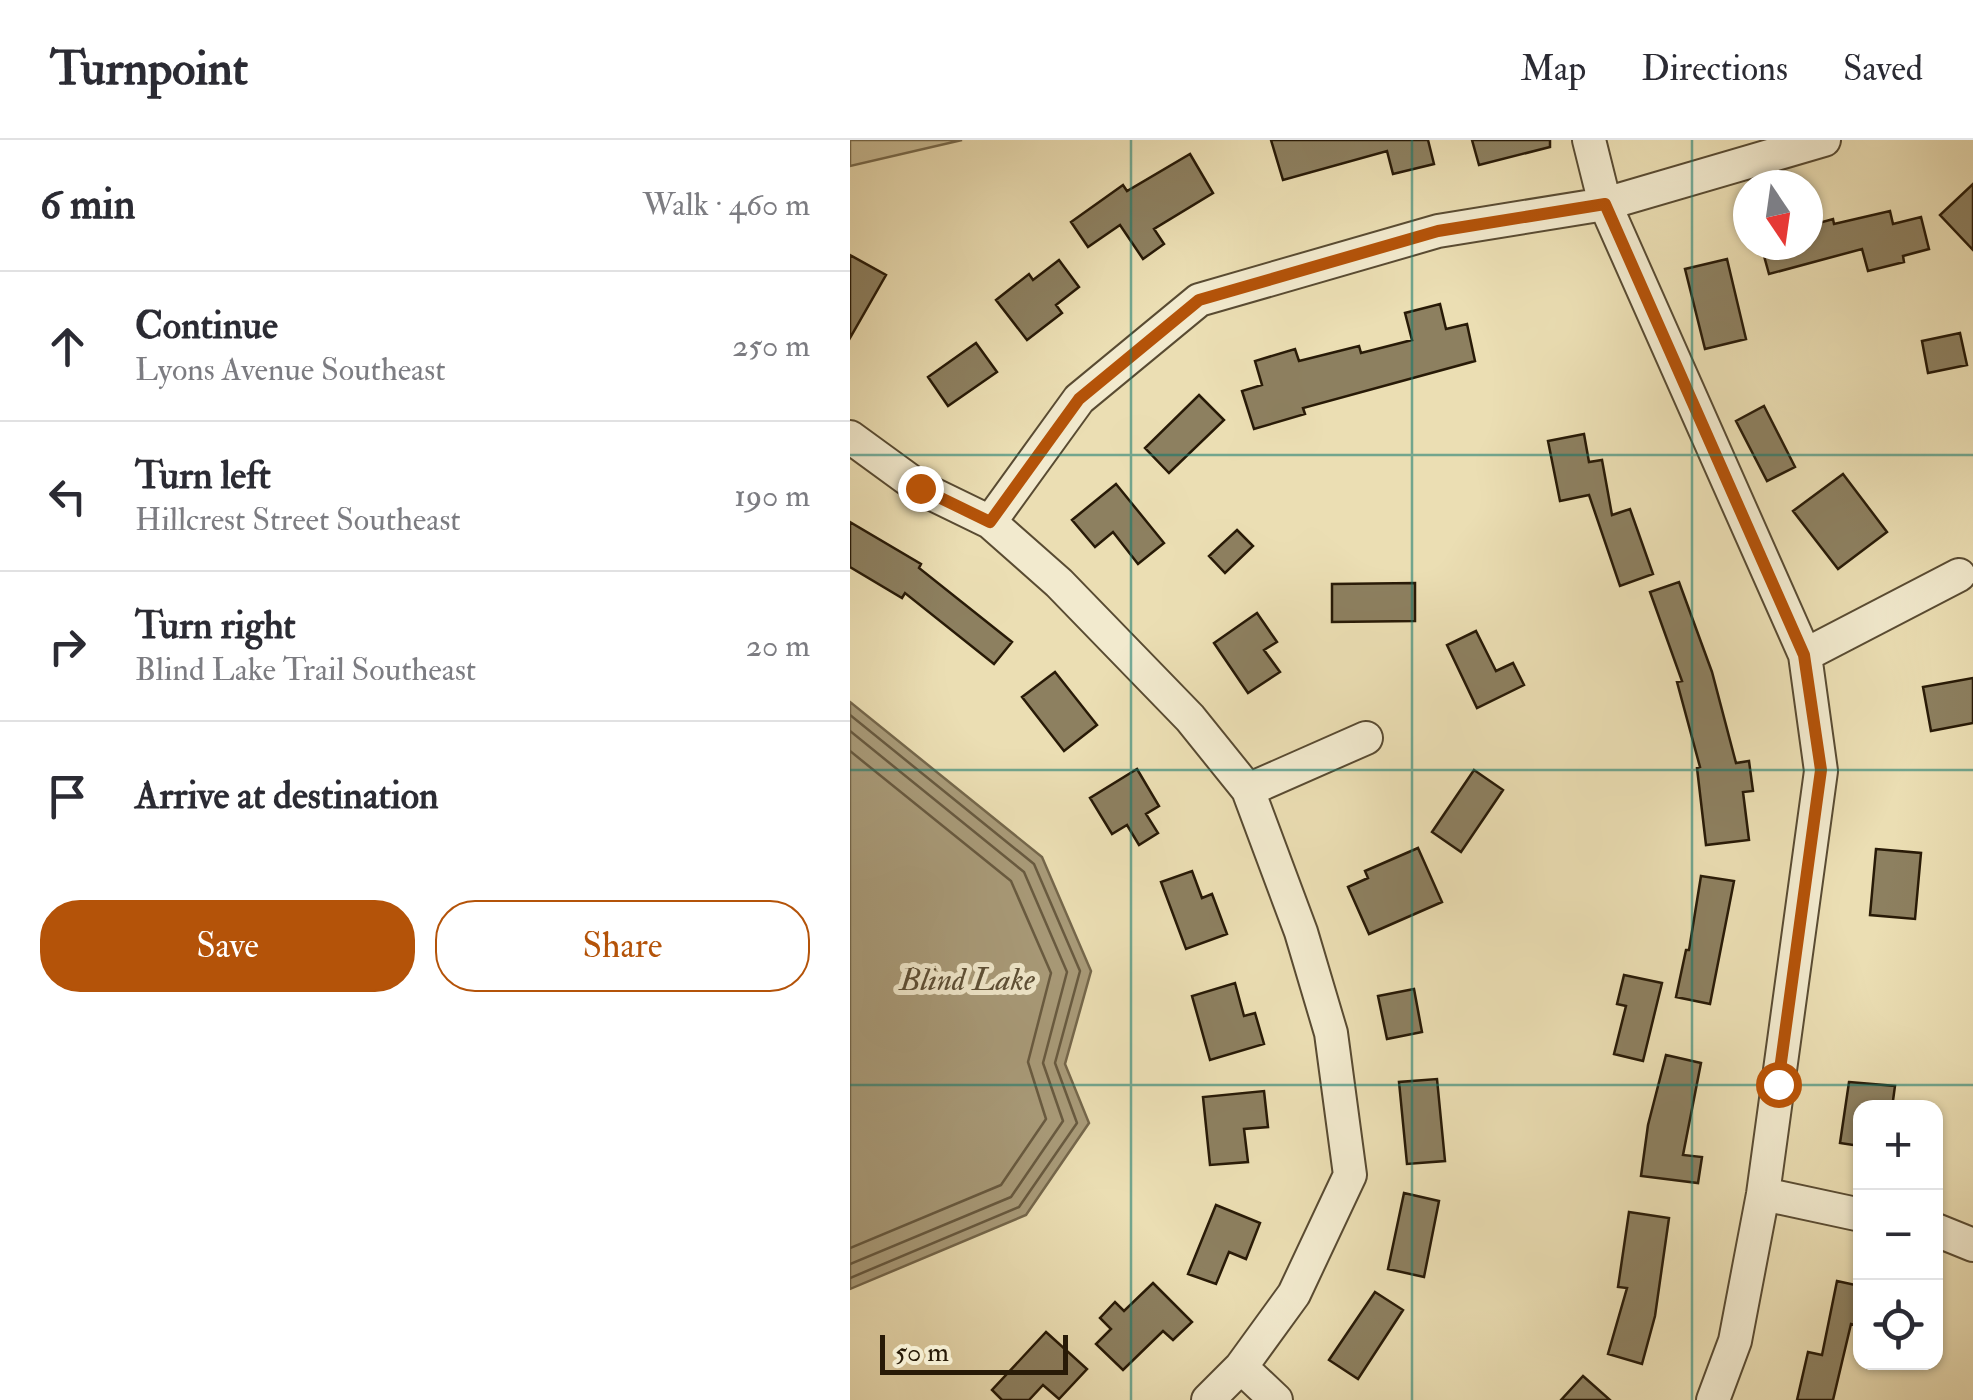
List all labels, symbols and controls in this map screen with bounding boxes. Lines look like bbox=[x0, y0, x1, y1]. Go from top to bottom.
text: Turnpoint bbox=[50, 39, 248, 99]
text: Map bbox=[1520, 47, 1586, 91]
text: Directions bbox=[1641, 47, 1788, 91]
text: Saved bbox=[1843, 47, 1923, 91]
north arrow bbox=[1733, 170, 1823, 260]
text: 6 min bbox=[40, 179, 135, 231]
text: Walk · 460 m bbox=[642, 185, 810, 225]
text: Continue bbox=[135, 302, 278, 350]
icon: ahead bbox=[40, 319, 95, 374]
text: 250 m bbox=[732, 326, 810, 366]
text: Lyons Avenue Southeast bbox=[135, 350, 446, 390]
text: Turn left bbox=[135, 452, 271, 500]
route end bbox=[898, 466, 944, 512]
icon: left bbox=[40, 469, 95, 524]
text: 190 m bbox=[734, 476, 810, 516]
text: Hillcrest Street Southeast bbox=[135, 500, 461, 540]
text: Turn right bbox=[135, 602, 296, 650]
icon: right bbox=[40, 619, 95, 674]
text: 20 m bbox=[746, 626, 810, 666]
text: Blind Lake Trail Southeast bbox=[135, 650, 476, 690]
icon: arrive bbox=[40, 769, 95, 824]
text: Arrive at destination bbox=[135, 772, 439, 820]
button: Save bbox=[40, 900, 415, 992]
button: Share bbox=[435, 900, 810, 992]
water label: Blind Lake bbox=[897, 960, 1035, 1000]
route start bbox=[1756, 1062, 1802, 1108]
map controls bbox=[1853, 1100, 1943, 1370]
button: + bbox=[1853, 1100, 1943, 1190]
button: − bbox=[1853, 1190, 1943, 1280]
button: locate bbox=[1853, 1280, 1943, 1370]
scale bar bbox=[880, 1330, 1068, 1374]
text: 50 m bbox=[895, 1335, 949, 1370]

